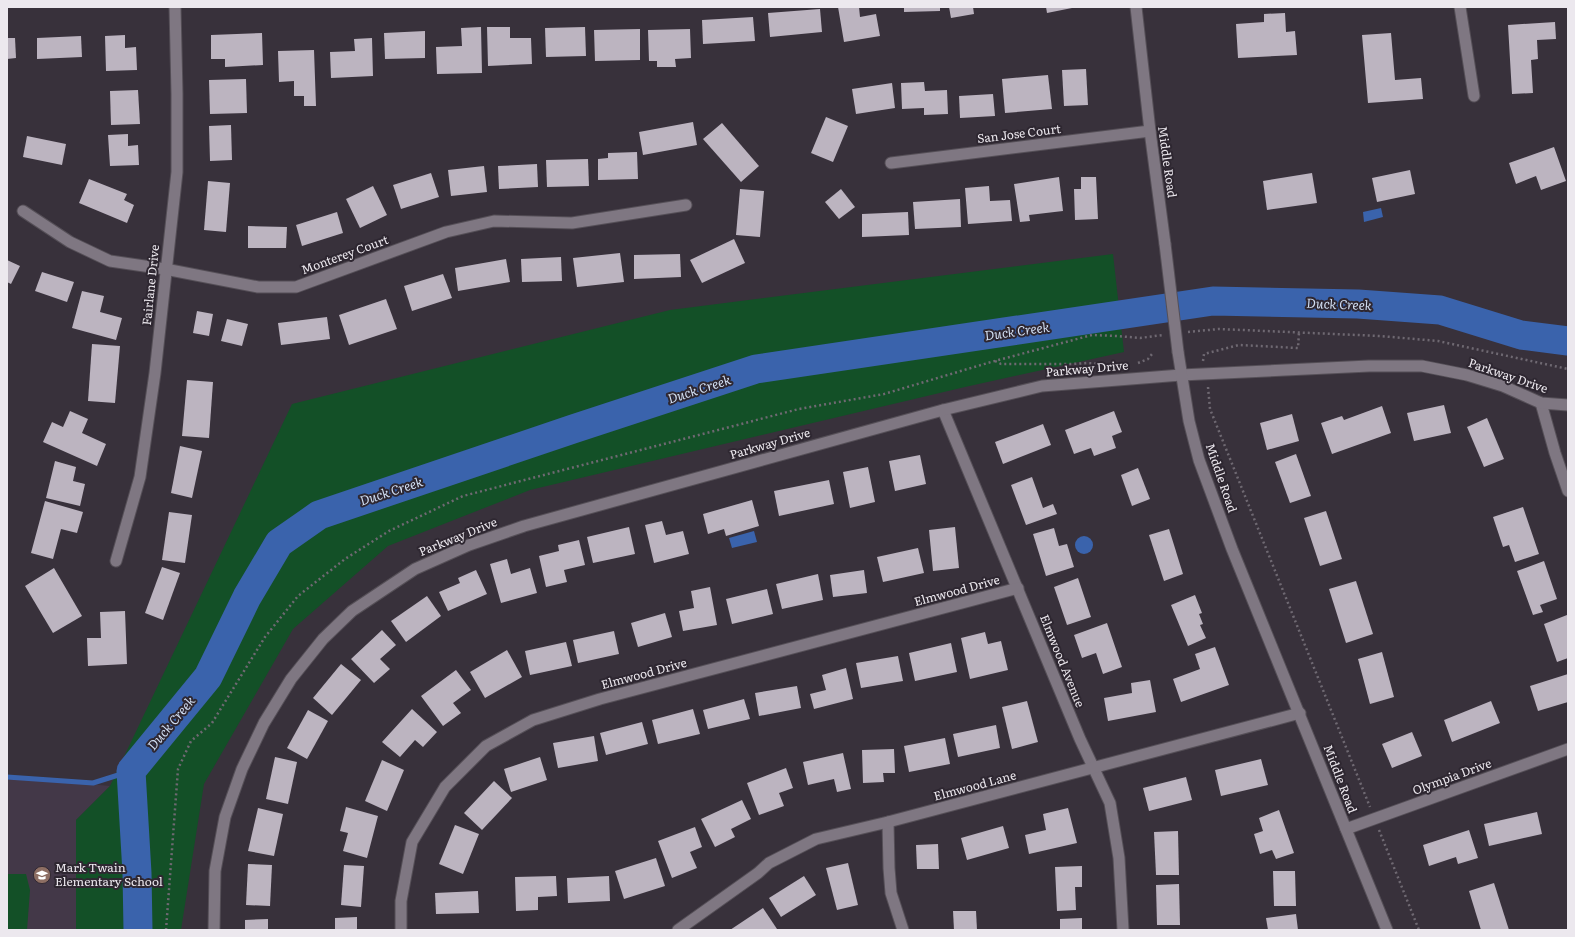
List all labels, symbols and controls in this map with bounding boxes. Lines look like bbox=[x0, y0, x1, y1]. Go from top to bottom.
street label: San Jose Court bbox=[976, 119, 1062, 147]
street label: Middle Road bbox=[1154, 125, 1182, 199]
street label: Monterey Court bbox=[299, 230, 391, 278]
street label: Fairlane Drive bbox=[137, 244, 163, 326]
water label: Duck Creek bbox=[1306, 293, 1373, 314]
water label: Duck Creek bbox=[983, 316, 1052, 344]
street label: Parkway Drive bbox=[1466, 353, 1550, 397]
street label: Parkway Drive bbox=[1045, 355, 1129, 381]
water label: Duck Creek bbox=[665, 369, 734, 408]
street label: Parkway Drive bbox=[727, 423, 812, 463]
street label: Middle Road bbox=[1202, 441, 1242, 515]
water label: Duck Creek bbox=[357, 471, 426, 510]
street label: Parkway Drive bbox=[416, 512, 499, 560]
street label: Elmwood Drive bbox=[912, 570, 1002, 610]
street label: Elmwood Avenue bbox=[1036, 611, 1090, 710]
street label: Elmwood Drive bbox=[599, 653, 689, 693]
water label: Duck Creek bbox=[142, 691, 199, 754]
street label: Middle Road bbox=[1320, 742, 1362, 816]
street label: Olympia Drive bbox=[1410, 753, 1494, 799]
street label: Elmwood Lane bbox=[931, 765, 1018, 805]
place label: Mark Twain Elementary School bbox=[55, 858, 163, 890]
school or university icon: Mark Twain Elementary School bbox=[32, 865, 52, 885]

